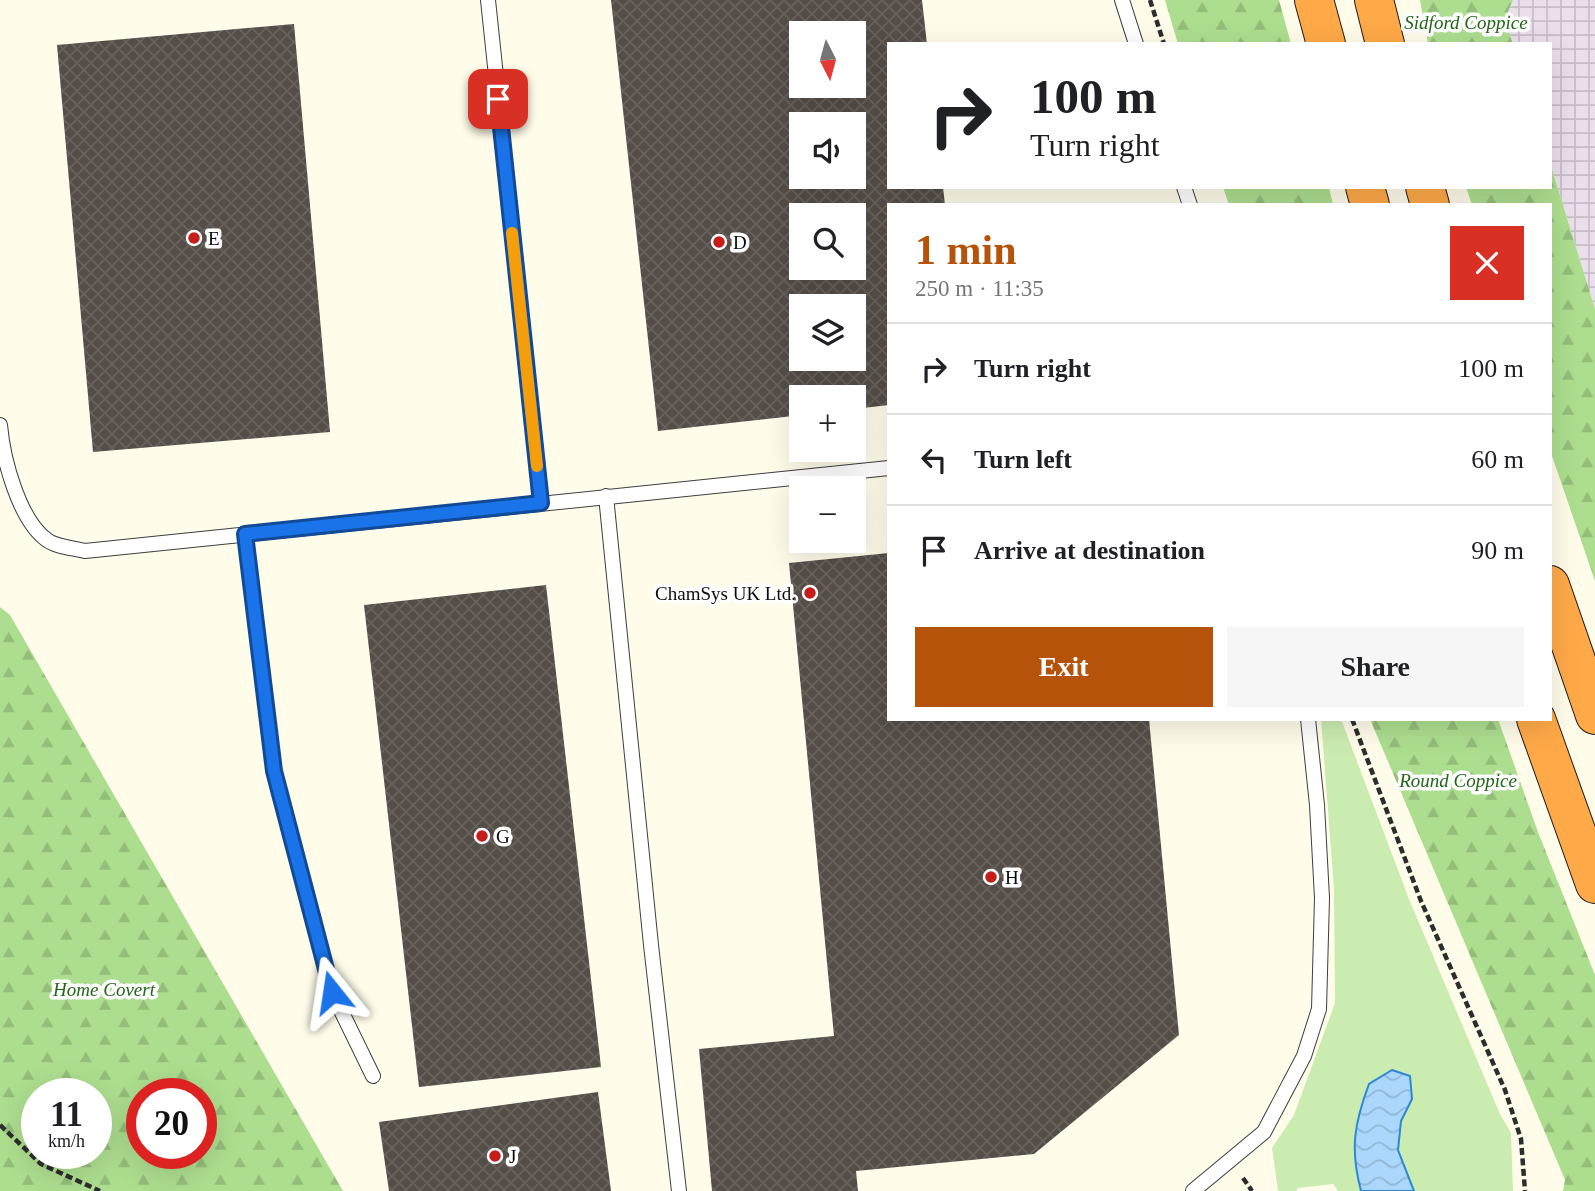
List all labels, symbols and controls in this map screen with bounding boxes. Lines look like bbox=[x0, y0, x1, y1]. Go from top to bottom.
park label: Sidford Coppice bbox=[1404, 12, 1528, 33]
north arrow bbox=[789, 21, 866, 98]
map controls bbox=[789, 21, 866, 553]
pin bbox=[468, 69, 528, 129]
text: 100 m bbox=[1030, 69, 1157, 124]
icon: right bbox=[915, 70, 1006, 161]
icon: arrive bbox=[479, 80, 517, 118]
button: sound bbox=[789, 112, 866, 189]
text: Turn right bbox=[1030, 127, 1160, 163]
button: search bbox=[789, 203, 866, 280]
button: close bbox=[1450, 226, 1524, 300]
text: 1 min bbox=[915, 227, 1017, 273]
place label: E bbox=[208, 228, 220, 249]
marker: E bbox=[186, 230, 202, 246]
place label: D bbox=[733, 232, 747, 253]
marker: D bbox=[711, 234, 727, 250]
text: 250 m · 11:35 bbox=[915, 276, 1044, 301]
button: layers bbox=[789, 294, 866, 371]
icon: right bbox=[915, 350, 953, 388]
text: Turn right bbox=[974, 354, 1091, 383]
text: 100 m bbox=[1458, 354, 1524, 383]
button: + bbox=[789, 385, 866, 462]
icon: left bbox=[915, 441, 953, 479]
text: Turn left bbox=[974, 445, 1072, 474]
text: 60 m bbox=[1471, 445, 1524, 474]
button: − bbox=[789, 476, 866, 553]
icon: arrive bbox=[915, 532, 953, 570]
text: Arrive at destination bbox=[974, 536, 1205, 565]
text: 90 m bbox=[1471, 536, 1524, 565]
place label: ChamSys UK Ltd. bbox=[655, 583, 796, 604]
marker: ChamSys UK Ltd. bbox=[802, 585, 818, 601]
button: Exit bbox=[915, 627, 1213, 707]
button: Share bbox=[1227, 627, 1524, 707]
park label: Round Coppice bbox=[1398, 770, 1517, 791]
place label: G bbox=[496, 826, 510, 847]
marker: G bbox=[474, 828, 490, 844]
place label: H bbox=[1005, 867, 1019, 888]
marker: H bbox=[983, 869, 999, 885]
position arrow bbox=[295, 955, 369, 1029]
park label: Home Covert bbox=[52, 979, 156, 1000]
speed limit sign: 20 bbox=[126, 1078, 217, 1169]
text: 11 bbox=[50, 1095, 83, 1134]
text: km/h bbox=[48, 1131, 85, 1151]
place label: J bbox=[509, 1146, 516, 1167]
marker: J bbox=[487, 1148, 503, 1164]

